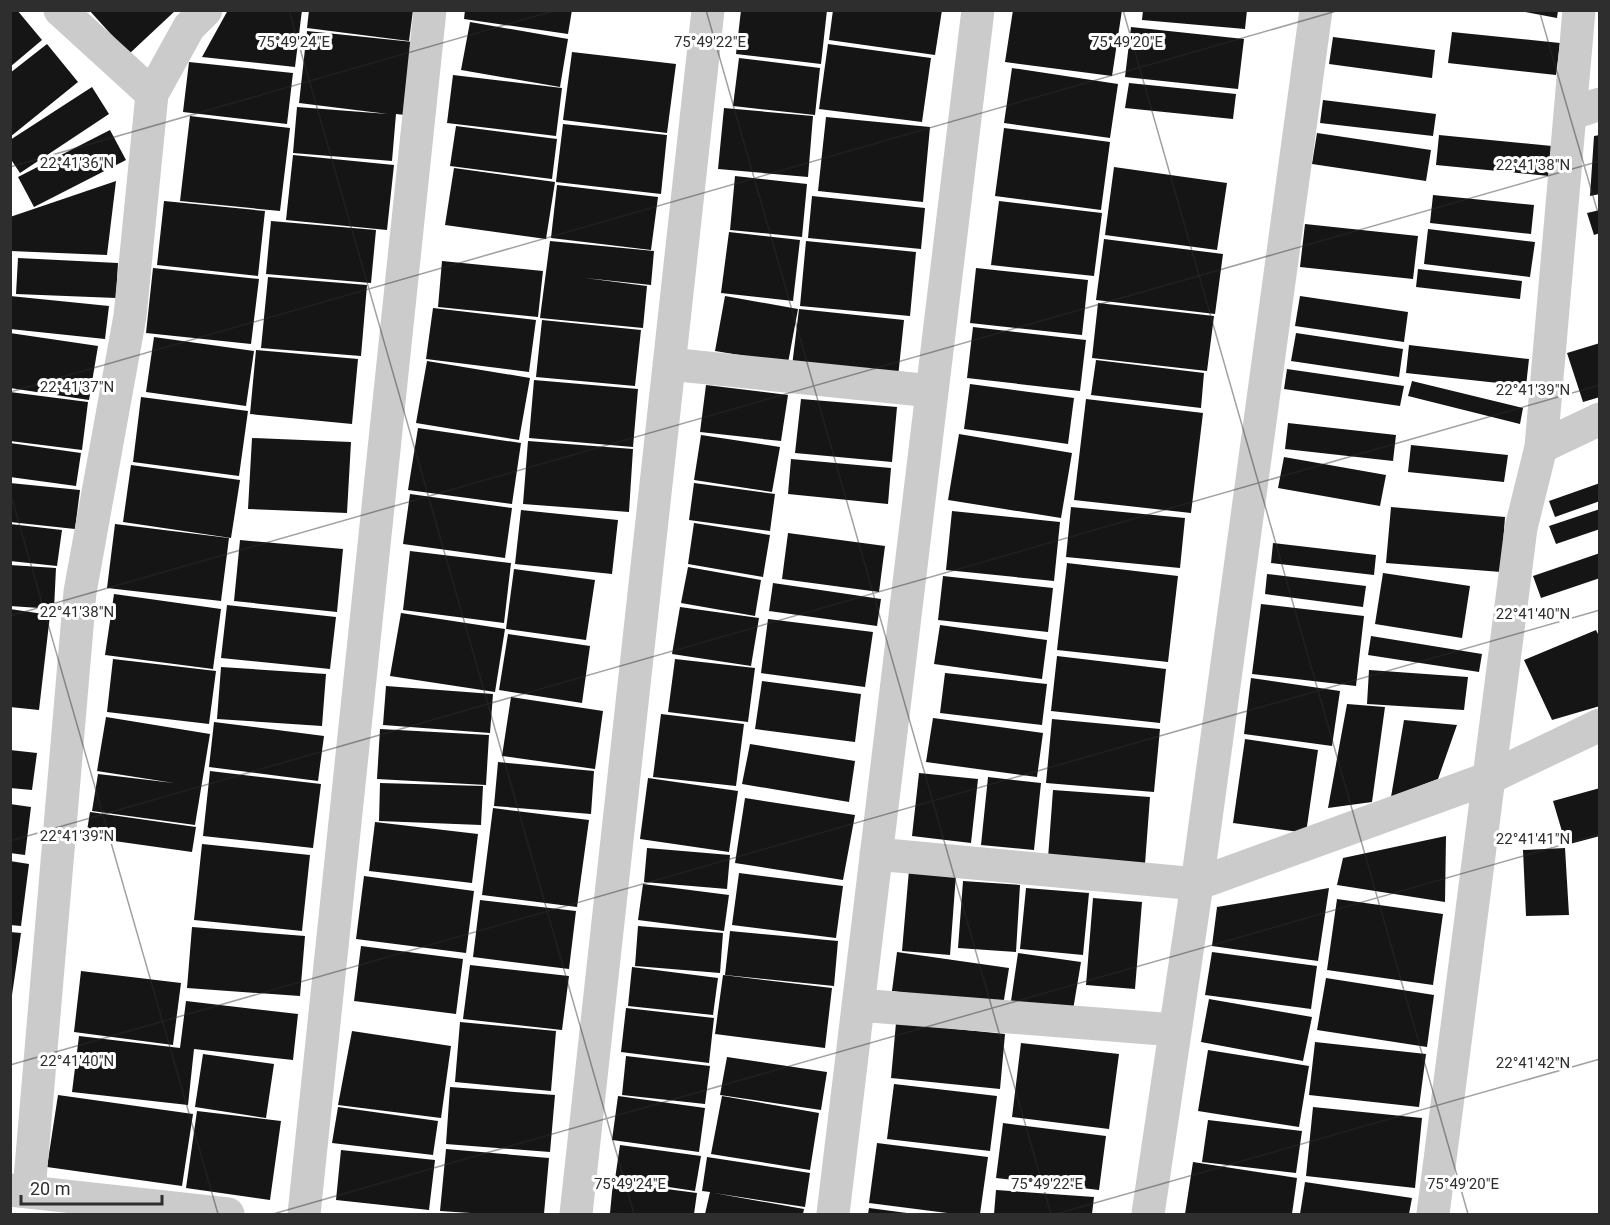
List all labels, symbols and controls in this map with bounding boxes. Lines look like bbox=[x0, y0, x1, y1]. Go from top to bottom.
text: 75°49'24"E bbox=[258, 33, 331, 51]
text: 75°49'22"E bbox=[674, 33, 747, 51]
text: 75°49'20"E bbox=[1091, 33, 1164, 51]
text: 22°41'36"N bbox=[40, 154, 114, 172]
text: 22°41'38"N bbox=[1496, 156, 1570, 174]
text: 22°41'37"N bbox=[40, 378, 114, 396]
text: 22°41'39"N bbox=[1496, 381, 1570, 399]
text: 22°41'38"N bbox=[40, 603, 114, 621]
text: 22°41'40"N bbox=[1496, 605, 1570, 623]
text: 22°41'39"N bbox=[40, 827, 114, 845]
text: 22°41'41"N bbox=[1496, 830, 1570, 848]
text: 22°41'40"N bbox=[40, 1052, 114, 1070]
text: 22°41'42"N bbox=[1496, 1054, 1570, 1072]
scale bar bbox=[21, 1168, 162, 1206]
text: 75°49'24"E bbox=[594, 1175, 667, 1193]
text: 75°49'22"E bbox=[1011, 1175, 1084, 1193]
text: 75°49'20"E bbox=[1427, 1175, 1500, 1193]
text: 20 m bbox=[30, 1178, 70, 1199]

